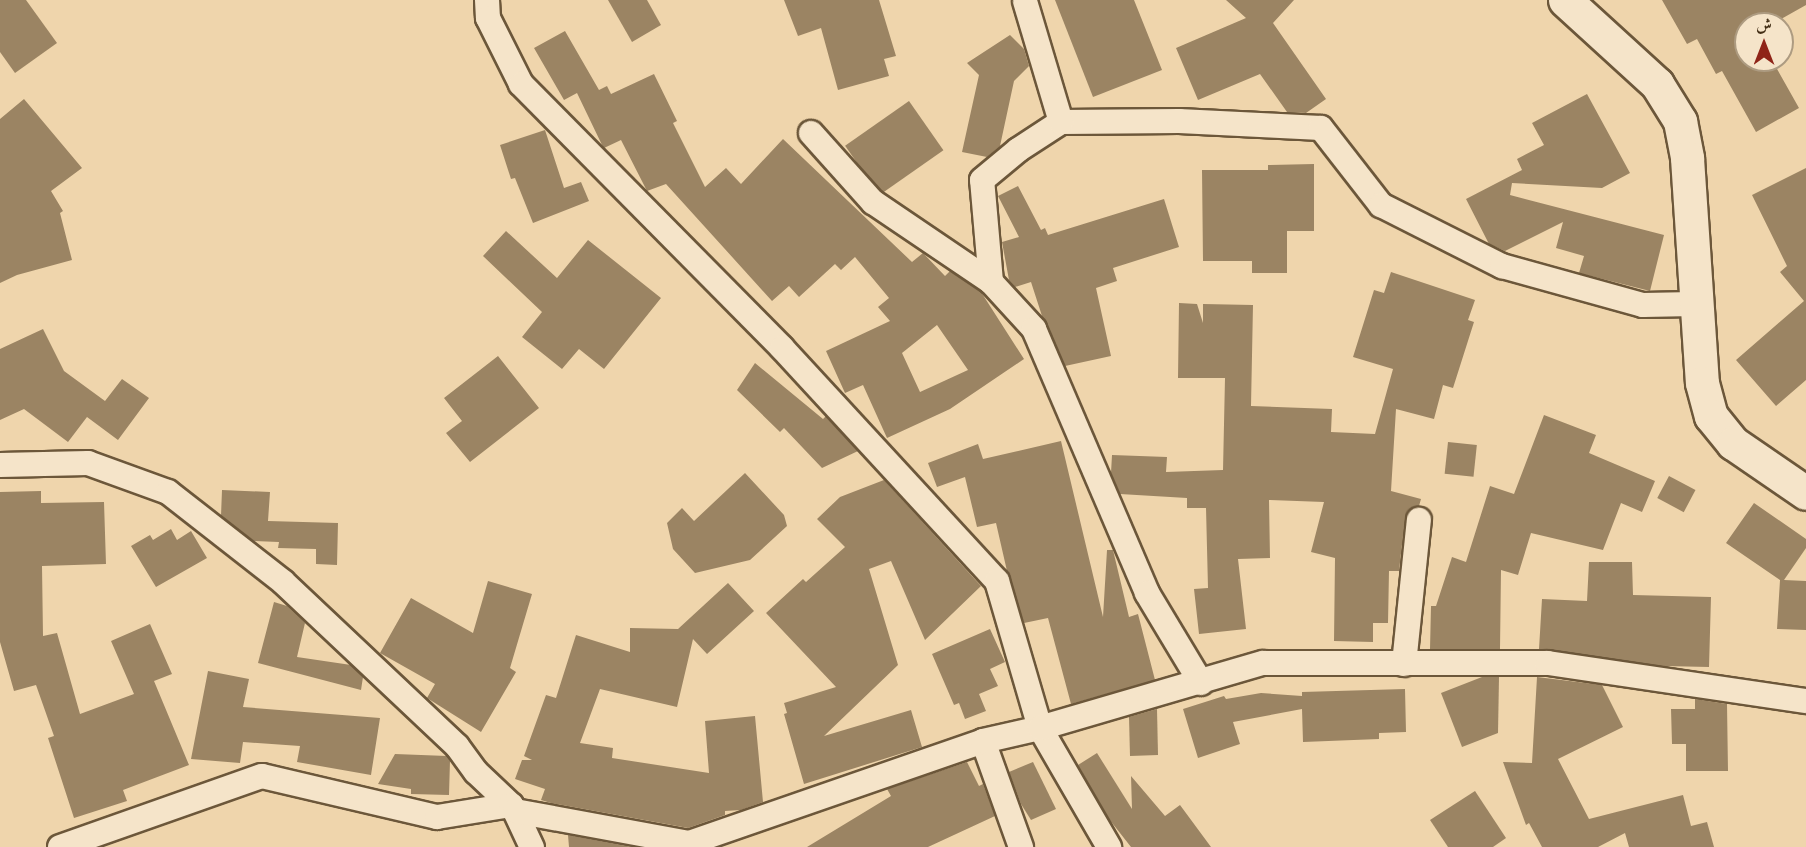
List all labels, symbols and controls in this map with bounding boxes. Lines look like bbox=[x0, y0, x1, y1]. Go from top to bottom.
north arrow bbox=[1734, 12, 1794, 72]
text: ش bbox=[1756, 18, 1772, 34]

